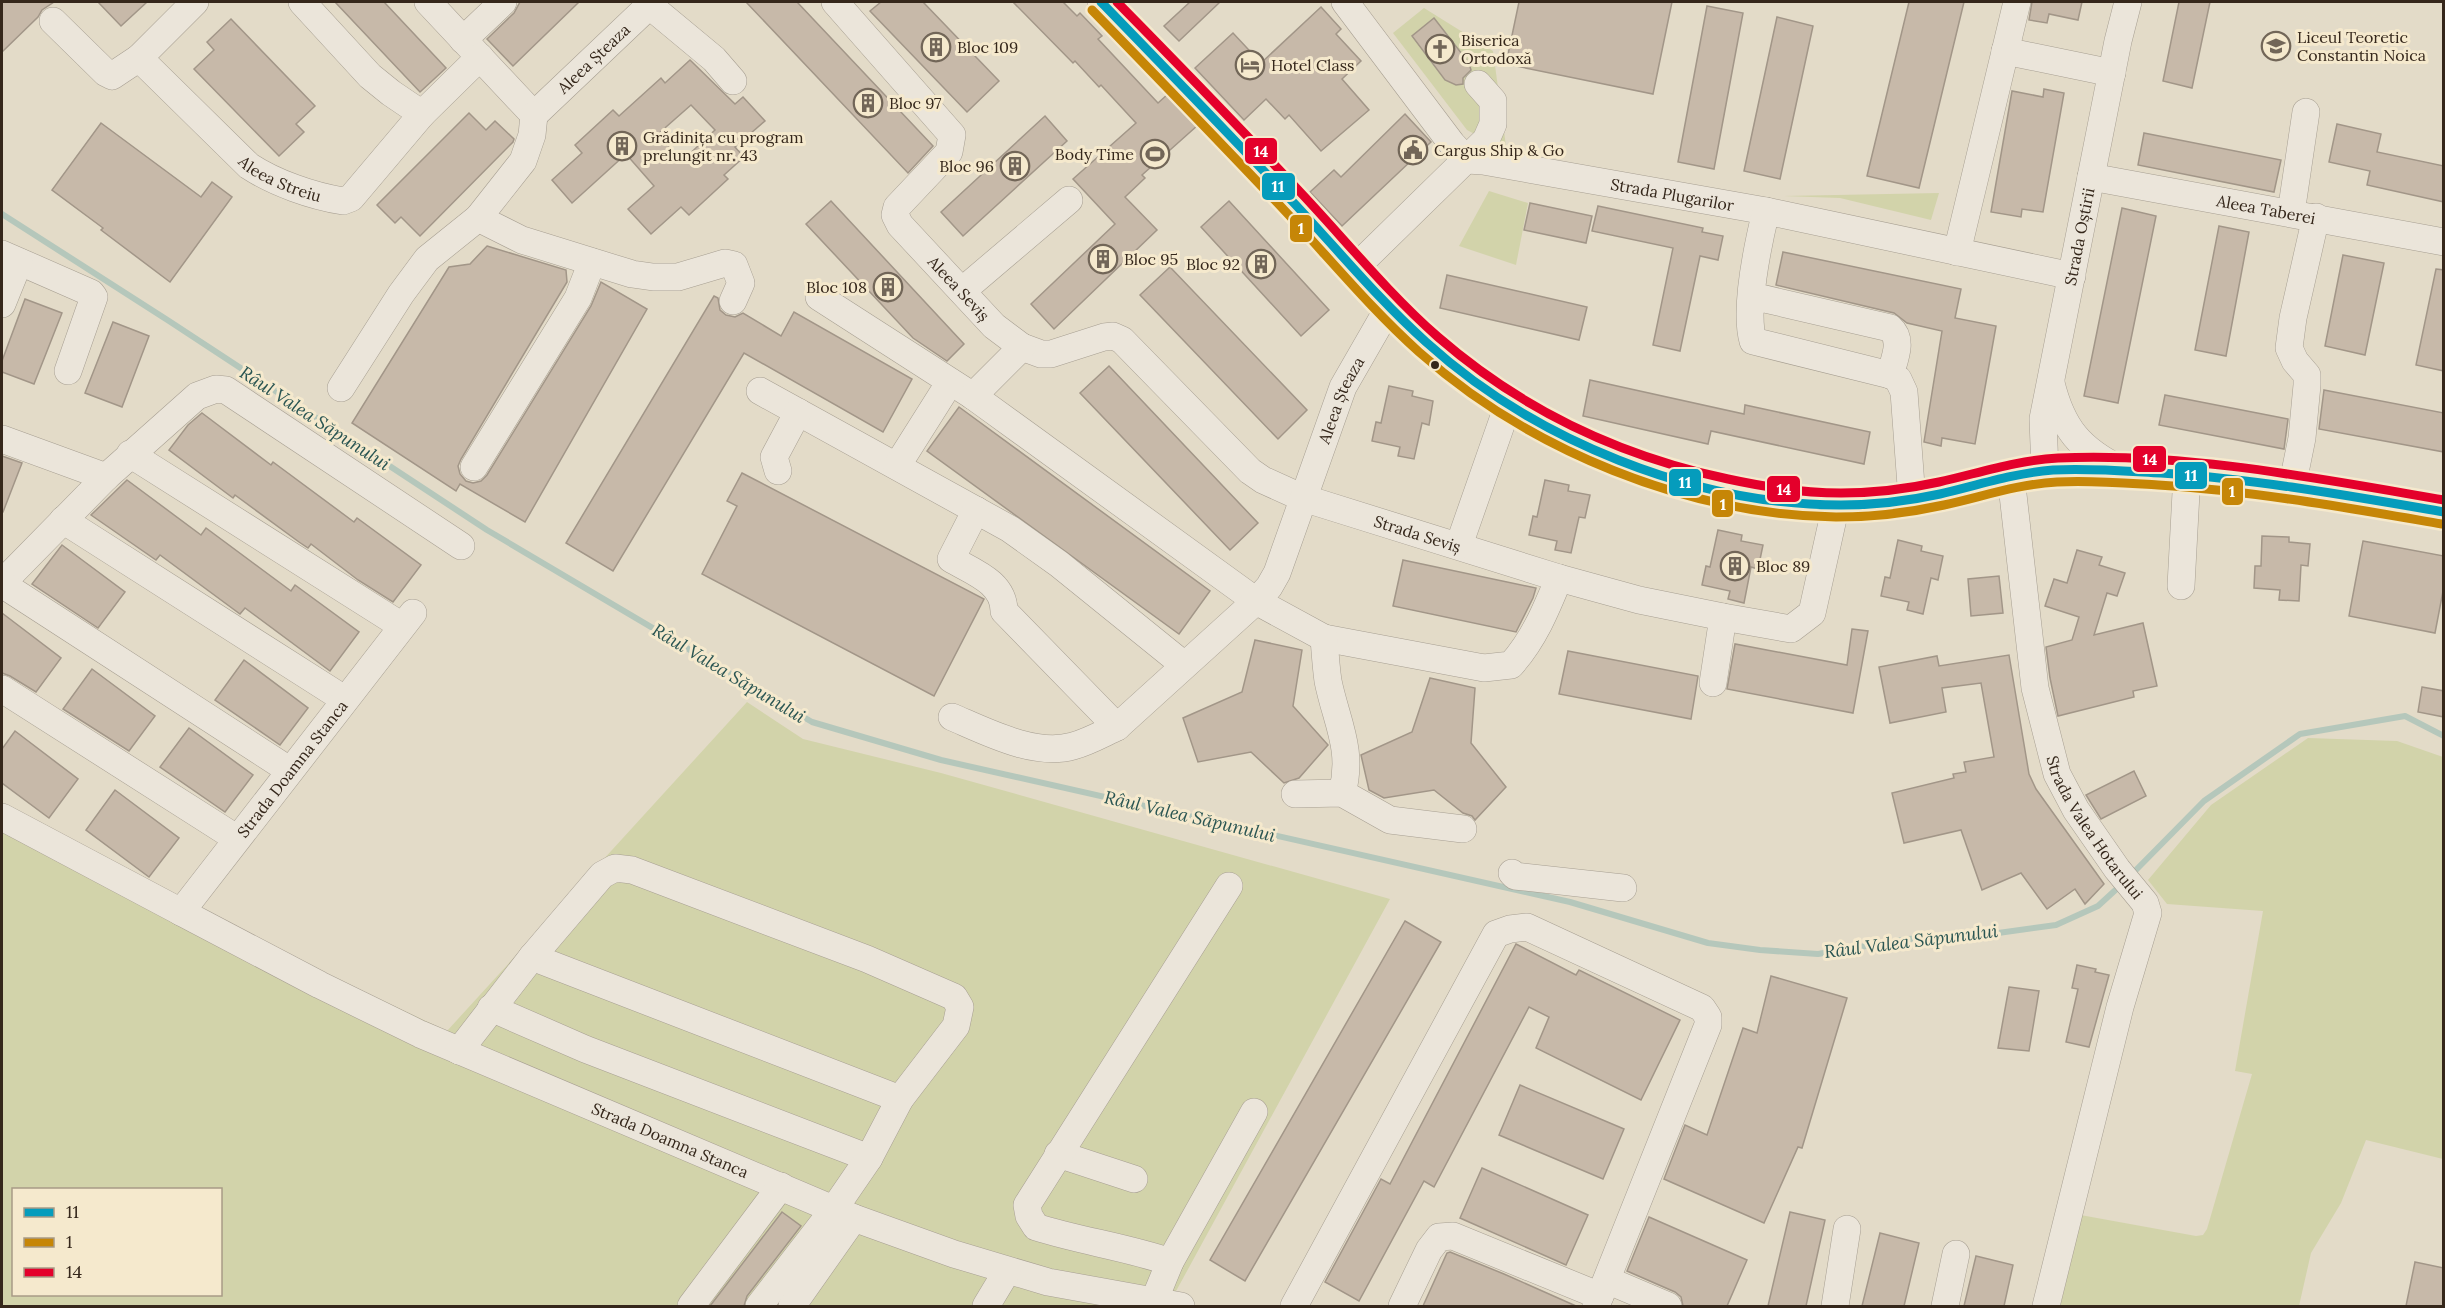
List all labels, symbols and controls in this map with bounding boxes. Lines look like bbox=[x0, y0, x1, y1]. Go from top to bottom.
street label: Aleea Șteaza bbox=[552, 19, 634, 98]
place label: Liceul Teoretic Constantin Noica bbox=[2297, 27, 2426, 65]
place label: Biserica Ortodoxă bbox=[1461, 30, 1532, 68]
school or university icon: Liceul Teoretic Constantin Noica bbox=[2260, 30, 2292, 62]
building icon: Bloc 109 bbox=[920, 31, 952, 63]
church icon: Biserica Ortodoxă bbox=[1424, 33, 1456, 65]
place label: Bloc 109 bbox=[957, 37, 1018, 57]
hotel icon: Hotel Class bbox=[1234, 49, 1266, 81]
place label: Hotel Class bbox=[1271, 55, 1355, 75]
building icon: Bloc 97 bbox=[852, 87, 884, 119]
place label: Bloc 97 bbox=[889, 93, 942, 113]
place label: Grădinița cu program prelungit nr. 43 bbox=[643, 127, 804, 165]
building icon: Grădinița cu program prelungit nr. 43 bbox=[606, 130, 638, 162]
public building icon: Cargus Ship & Go bbox=[1397, 134, 1429, 166]
line badge: 14 bbox=[1244, 137, 1278, 165]
sports icon: Body Time bbox=[1139, 138, 1171, 170]
place label: Cargus Ship & Go bbox=[1434, 140, 1564, 160]
text: 14 bbox=[1253, 141, 1269, 161]
place label: Body Time bbox=[1055, 144, 1134, 164]
building icon: Bloc 96 bbox=[999, 150, 1031, 182]
street label: Aleea Streiu bbox=[234, 151, 324, 206]
place label: Bloc 96 bbox=[939, 156, 994, 176]
line badge: 11 bbox=[1261, 172, 1296, 201]
street label: Strada Plugarilor bbox=[1609, 174, 1736, 215]
text: 11 bbox=[1272, 176, 1285, 196]
street label: Strada Oștirii bbox=[2060, 186, 2099, 287]
street label: Aleea Taberei bbox=[2214, 190, 2317, 228]
line badge: 1 bbox=[1289, 214, 1313, 243]
text: 1 bbox=[1298, 218, 1304, 238]
building icon: Bloc 95 bbox=[1087, 243, 1119, 275]
building icon: Bloc 92 bbox=[1245, 248, 1277, 280]
place label: Bloc 95 bbox=[1124, 249, 1178, 269]
street label: Aleea Seviș bbox=[923, 251, 994, 325]
place label: Bloc 92 bbox=[1186, 254, 1240, 274]
building icon: Bloc 108 bbox=[872, 271, 904, 303]
place label: Bloc 108 bbox=[806, 277, 867, 297]
street label: Aleea Șteaza bbox=[1313, 353, 1368, 447]
unlabelled marker bbox=[1429, 359, 1441, 371]
water label: Râul Valea Săpunului bbox=[235, 361, 395, 475]
line badge: 14 bbox=[2132, 445, 2167, 473]
text: 14 bbox=[2142, 449, 2158, 469]
line badge: 11 bbox=[2174, 461, 2208, 490]
text: 11 bbox=[2185, 465, 2198, 485]
line badge: 11 bbox=[1668, 468, 1702, 497]
text: 11 bbox=[1679, 472, 1692, 492]
line badge: 14 bbox=[1766, 475, 1801, 503]
line badge: 1 bbox=[2221, 477, 2244, 506]
text: 14 bbox=[1776, 479, 1792, 499]
text: 1 bbox=[2229, 481, 2235, 501]
line badge: 1 bbox=[1711, 489, 1734, 518]
text: 1 bbox=[1720, 494, 1726, 514]
street label: Strada Seviș bbox=[1371, 511, 1463, 557]
building icon: Bloc 89 bbox=[1719, 550, 1751, 582]
place label: Bloc 89 bbox=[1756, 556, 1810, 576]
water label: Râul Valea Săpunului bbox=[648, 618, 810, 728]
street label: Strada Doamna Stanca bbox=[233, 696, 352, 841]
street label: Strada Valea Hotarului bbox=[2043, 753, 2148, 903]
water label: Râul Valea Săpunului bbox=[1102, 785, 1278, 847]
water label: Râul Valea Săpunului bbox=[1823, 919, 1999, 963]
street label: Strada Doamna Stanca bbox=[589, 1098, 752, 1182]
legend bbox=[12, 1188, 222, 1296]
text: 11 bbox=[66, 1200, 79, 1223]
text: 1 bbox=[66, 1230, 73, 1253]
text: 14 bbox=[66, 1260, 83, 1283]

